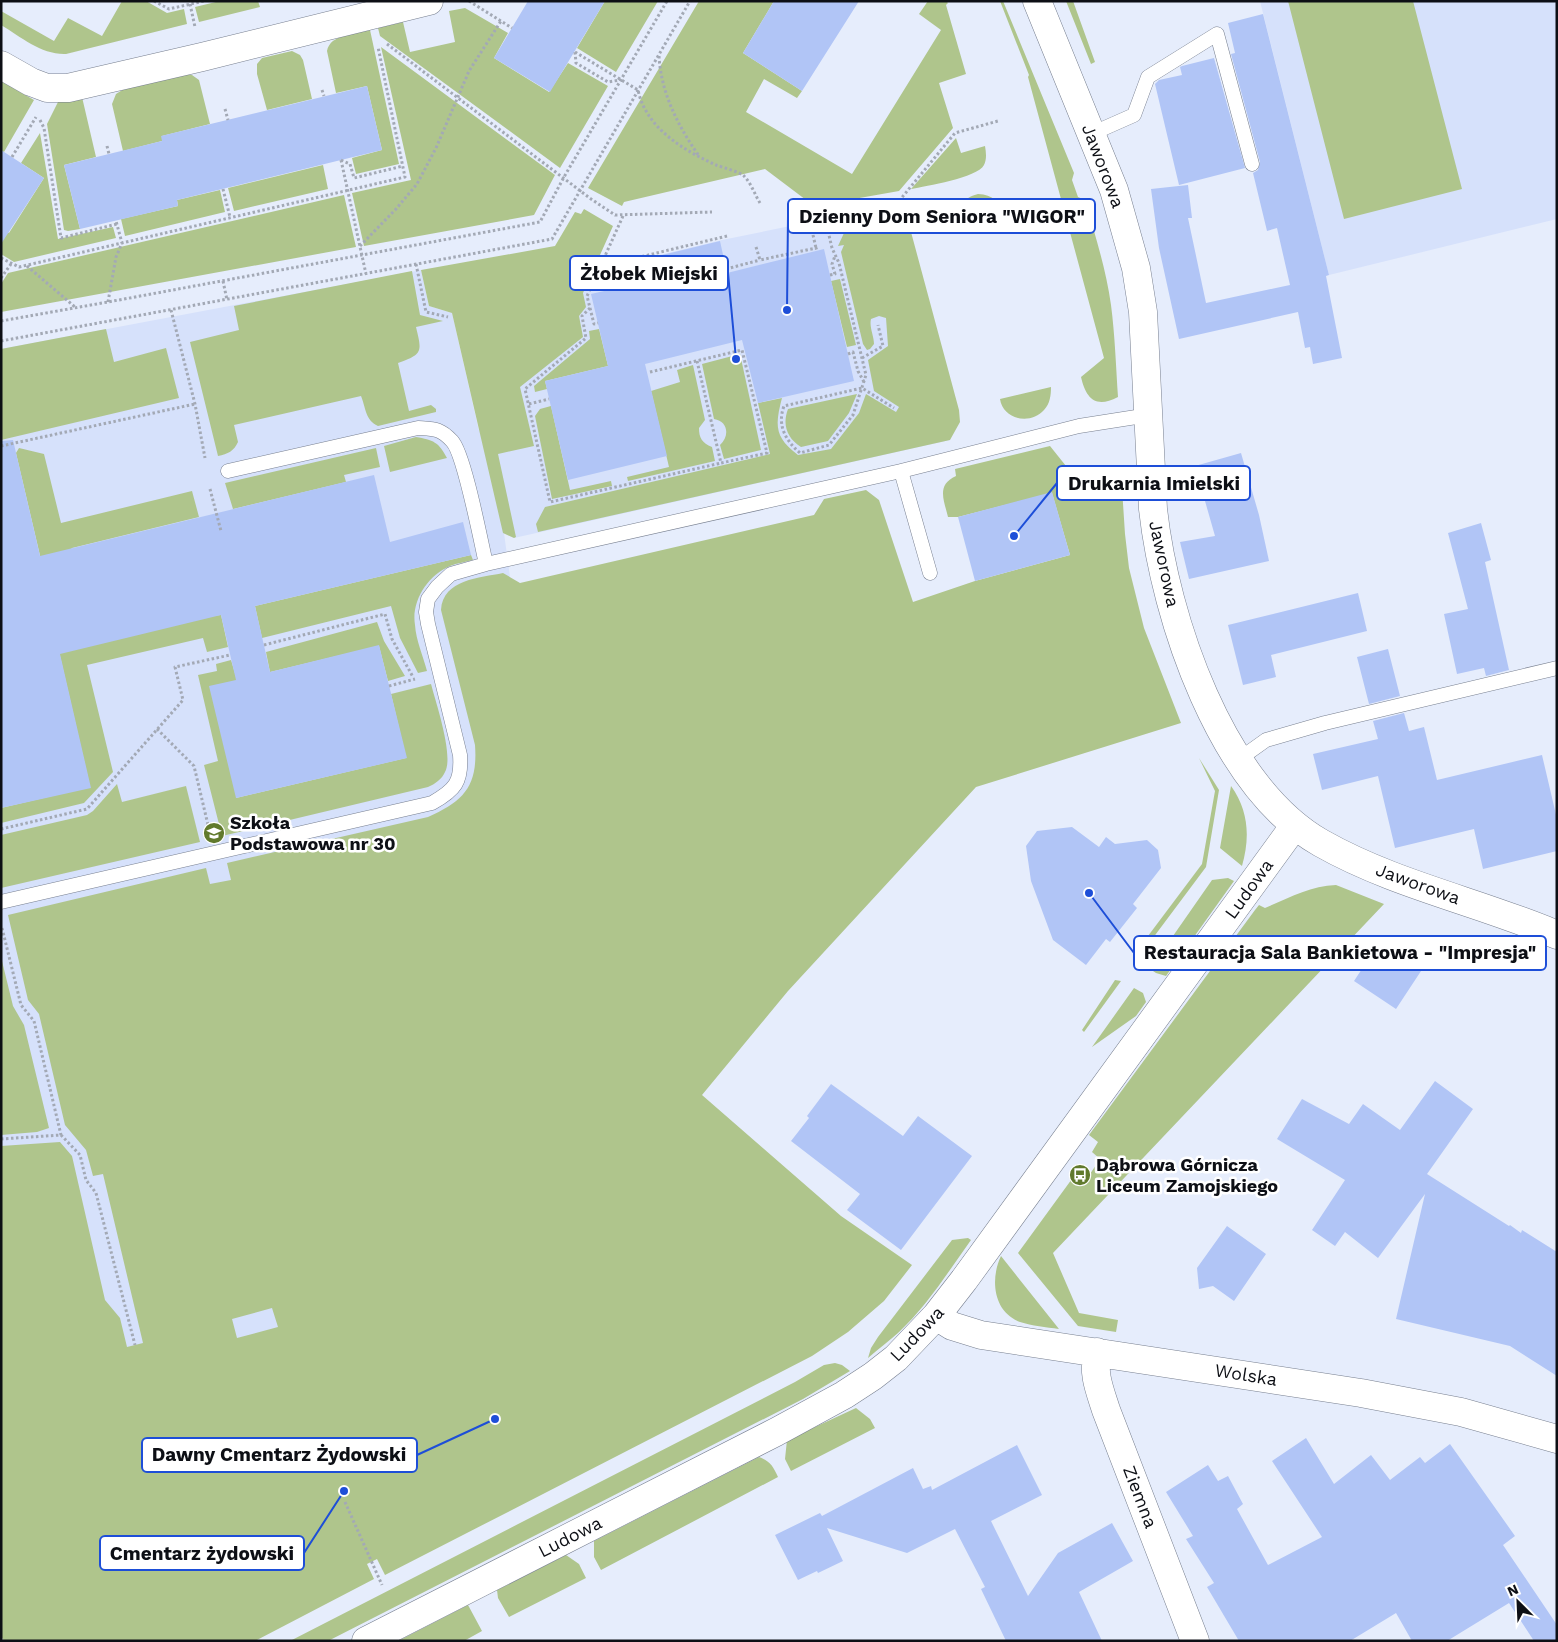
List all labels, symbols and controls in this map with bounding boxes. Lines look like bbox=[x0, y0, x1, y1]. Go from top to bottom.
street label: Jaworowa bbox=[1078, 121, 1129, 211]
callout: Dzienny Dom Seniora "WIGOR" bbox=[788, 199, 1095, 233]
text: Dzienny Dom Seniora "WIGOR" bbox=[799, 205, 1085, 228]
callout: Żłobek Miejski bbox=[570, 256, 728, 290]
text: Żłobek Miejski bbox=[580, 262, 718, 285]
callout: Drukarnia Imielski bbox=[1057, 466, 1250, 500]
text: Drukarnia Imielski bbox=[1068, 472, 1240, 495]
street label: Jaworowa bbox=[1145, 519, 1184, 609]
place label: Szkoła Podstawowa nr 30 bbox=[230, 812, 396, 854]
school or university icon: Szkoła Podstawowa nr 30 bbox=[202, 821, 226, 845]
street label: Ludowa bbox=[1220, 855, 1277, 923]
street label: Jaworowa bbox=[1373, 859, 1463, 908]
callout: Restauracja Sala Bankietowa - "Impresja" bbox=[1134, 936, 1546, 970]
text: Restauracja Sala Bankietowa - "Impresja" bbox=[1144, 941, 1536, 964]
place label: Dąbrowa Górnicza Liceum Zamojskiego bbox=[1096, 1154, 1278, 1196]
bus stop icon: Dąbrowa Górnicza Liceum Zamojskiego bbox=[1068, 1163, 1092, 1187]
street label: Ludowa bbox=[885, 1302, 948, 1366]
street label: Wolska bbox=[1213, 1359, 1279, 1390]
callout: Dawny Cmentarz Żydowski bbox=[142, 1438, 417, 1472]
text: Dawny Cmentarz Żydowski bbox=[152, 1443, 406, 1466]
street label: Ziemna bbox=[1119, 1463, 1162, 1531]
street label: Ludowa bbox=[534, 1512, 605, 1561]
callout: Cmentarz żydowski bbox=[100, 1536, 304, 1570]
text: Cmentarz żydowski bbox=[110, 1542, 294, 1565]
north arrow bbox=[1493, 1577, 1543, 1627]
text: N bbox=[1505, 1581, 1521, 1600]

